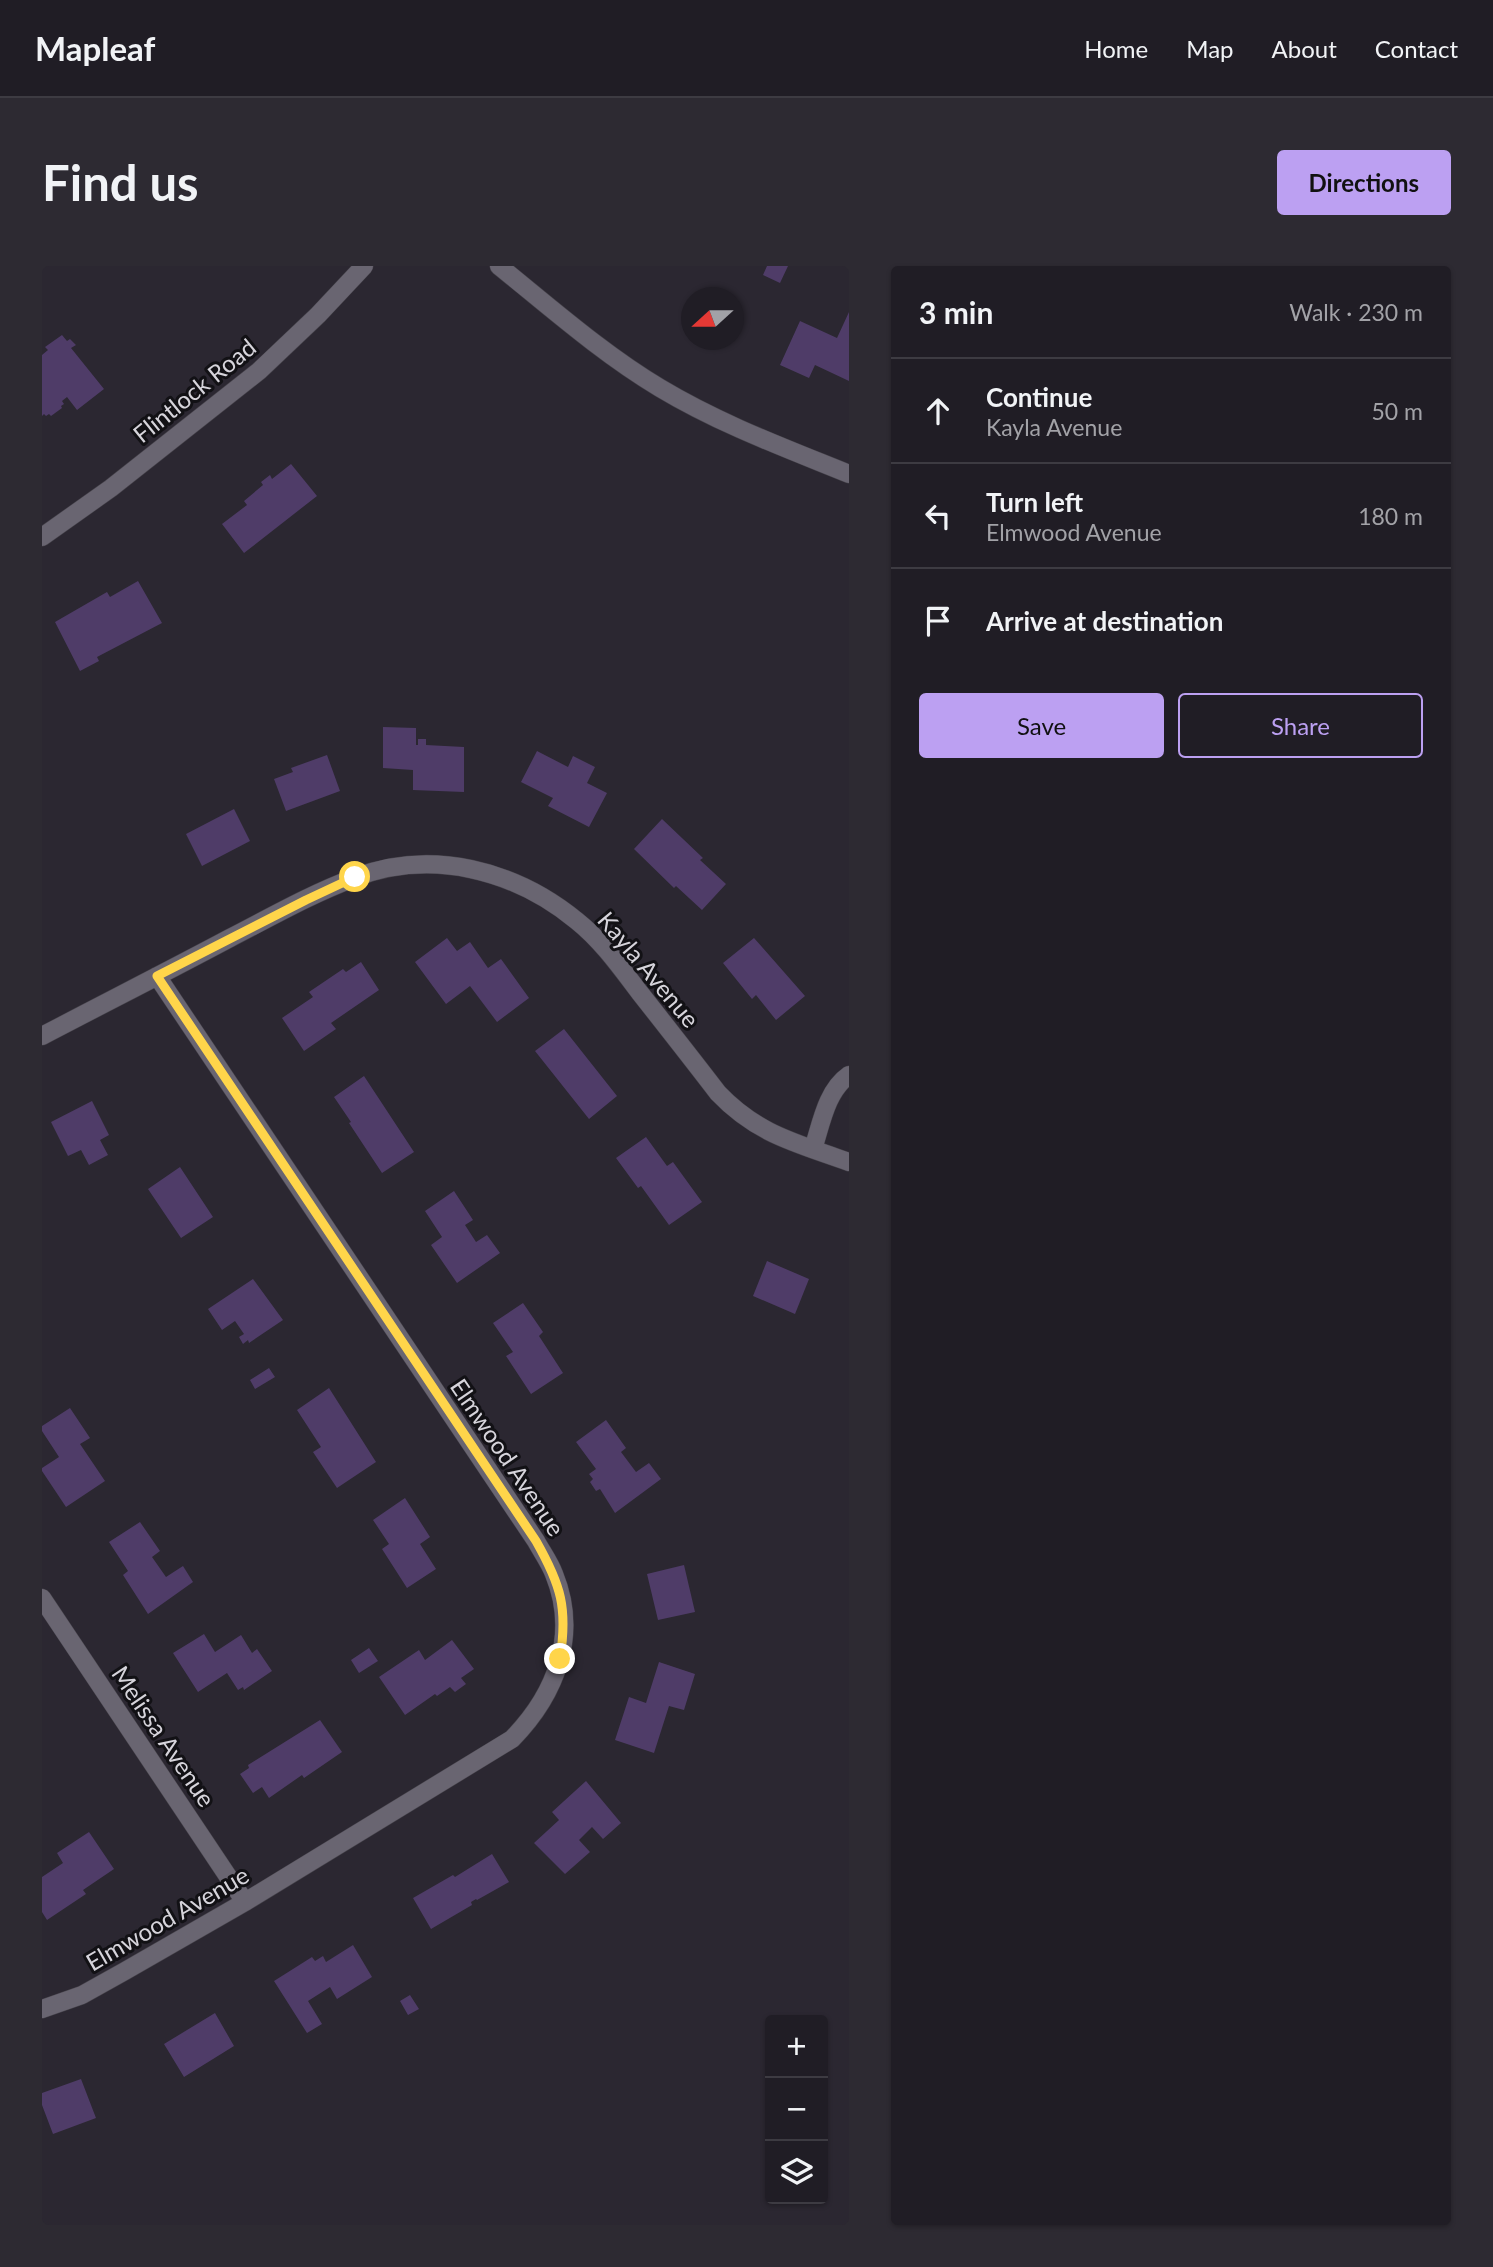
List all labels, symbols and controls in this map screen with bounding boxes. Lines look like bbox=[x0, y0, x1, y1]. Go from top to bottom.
text: Mapleaf bbox=[35, 28, 155, 68]
text: Home bbox=[1084, 34, 1148, 63]
text: Map bbox=[1186, 34, 1234, 63]
text: About bbox=[1272, 34, 1337, 63]
text: Contact bbox=[1375, 34, 1458, 63]
button: Directions bbox=[1277, 150, 1451, 215]
text: Find us bbox=[42, 153, 199, 211]
north arrow bbox=[681, 287, 744, 350]
text: 3 min bbox=[919, 294, 993, 330]
text: Walk · 230 m bbox=[1289, 298, 1423, 326]
street label: Flintlock Road bbox=[127, 332, 261, 448]
text: Continue bbox=[986, 381, 1092, 413]
icon: ahead bbox=[919, 392, 957, 430]
text: 50 m bbox=[1372, 397, 1423, 425]
text: Kayla Avenue bbox=[986, 413, 1122, 441]
text: Turn left bbox=[986, 486, 1083, 518]
icon: left bbox=[919, 497, 957, 535]
text: 180 m bbox=[1358, 502, 1423, 530]
text: Elmwood Avenue bbox=[986, 518, 1162, 546]
icon: arrive bbox=[919, 602, 957, 640]
text: Arrive at destination bbox=[986, 605, 1223, 637]
button: Save bbox=[919, 693, 1164, 758]
button: Share bbox=[1178, 693, 1423, 758]
route start bbox=[339, 861, 370, 892]
street label: Kayla Avenue bbox=[592, 905, 706, 1033]
street label: Elmwood Avenue bbox=[445, 1373, 571, 1541]
route end bbox=[544, 1643, 575, 1674]
street label: Melissa Avenue bbox=[106, 1660, 222, 1812]
street label: Elmwood Avenue bbox=[80, 1860, 254, 1976]
map controls bbox=[765, 2015, 828, 2204]
button: + bbox=[765, 2015, 828, 2078]
button: − bbox=[765, 2078, 828, 2141]
button: layers bbox=[765, 2141, 828, 2204]

